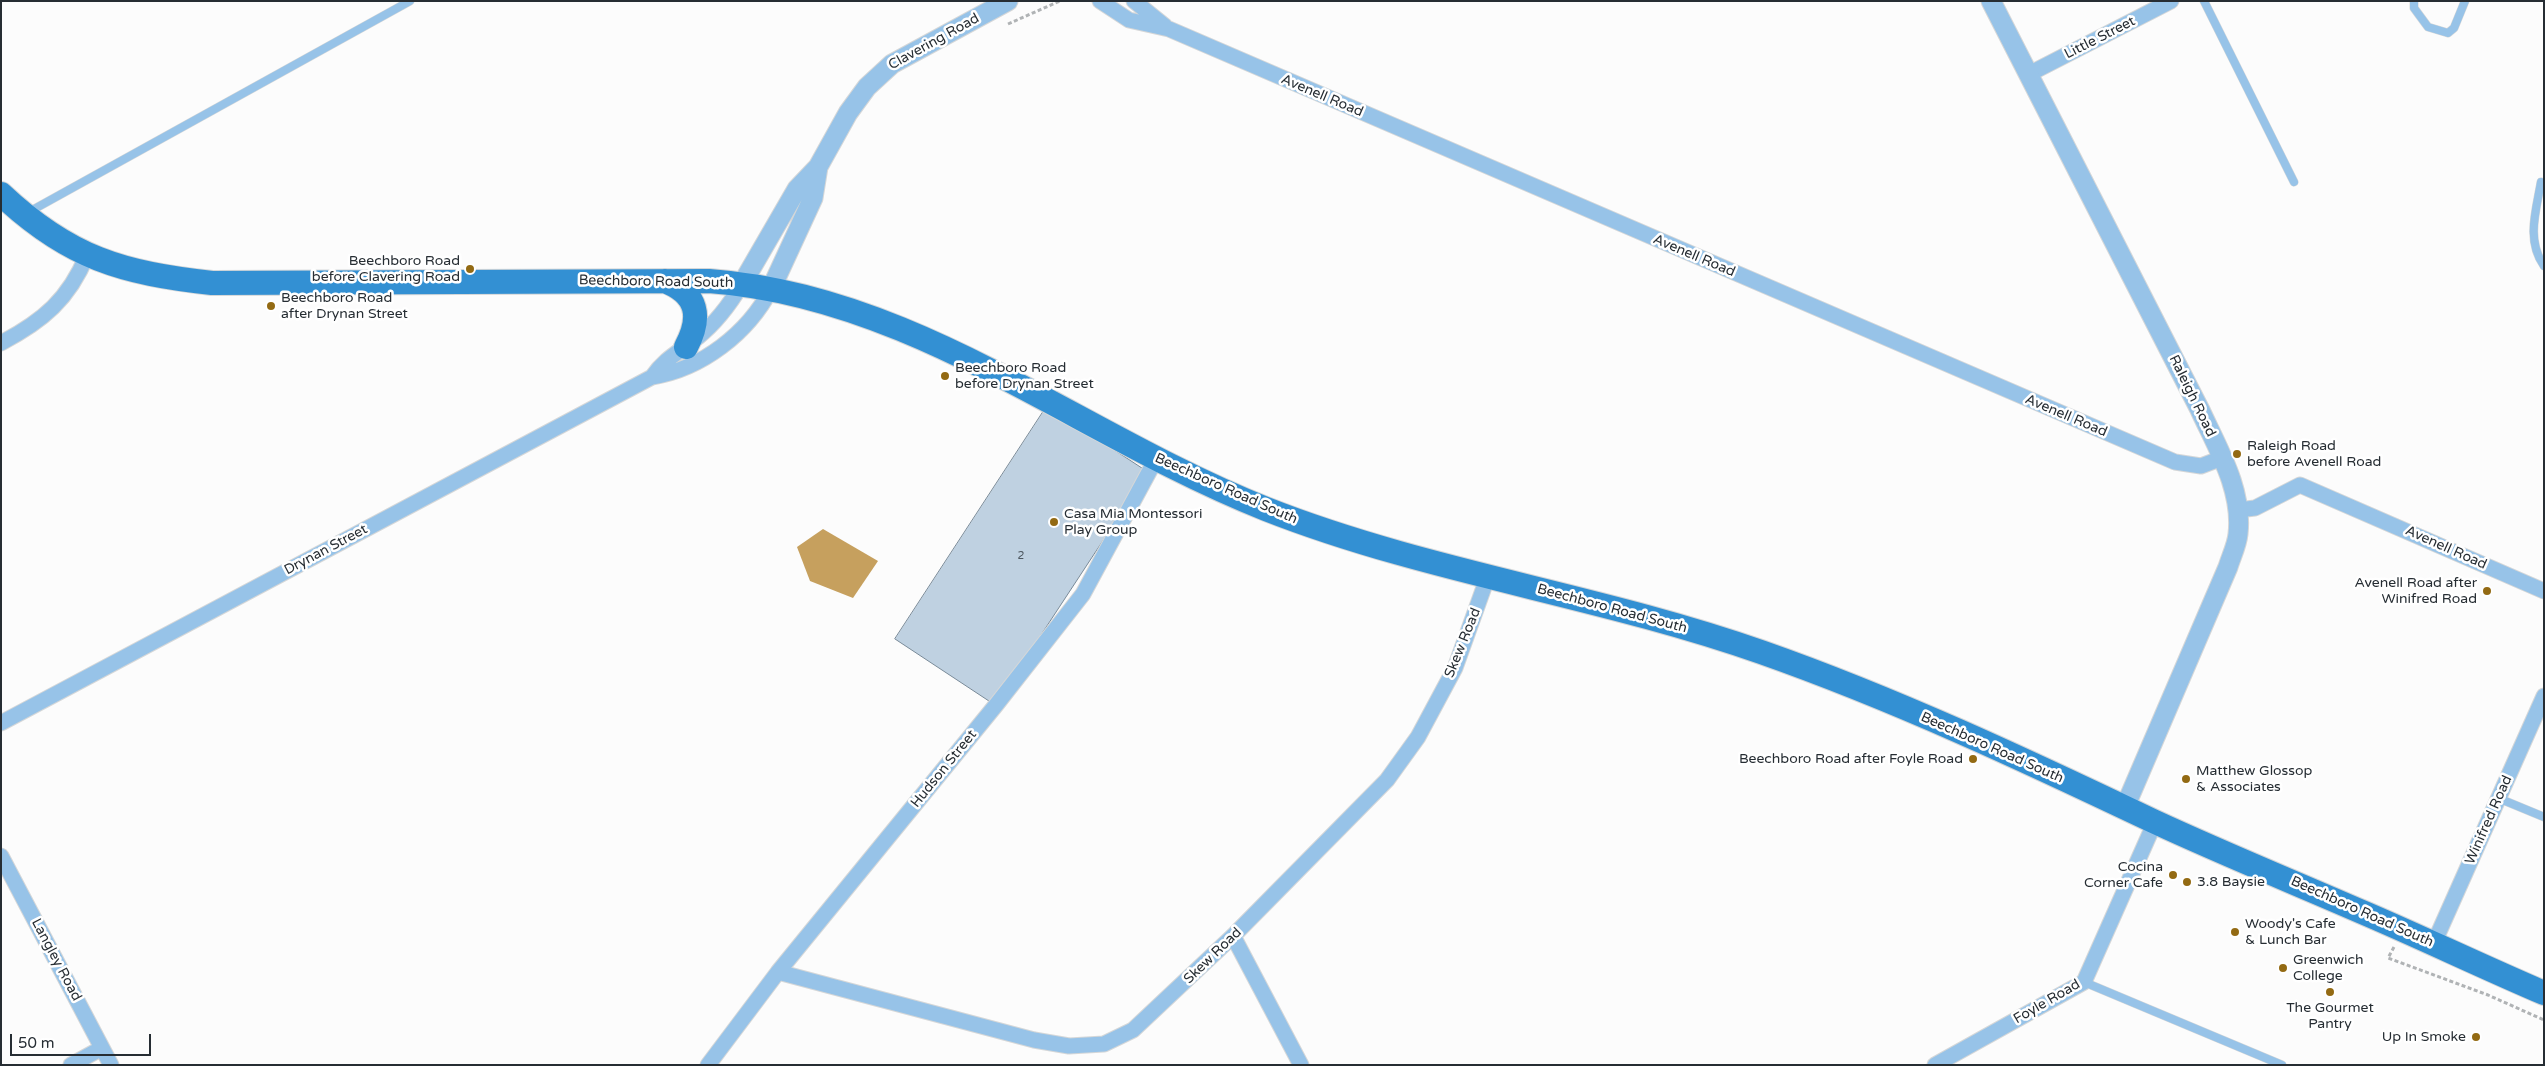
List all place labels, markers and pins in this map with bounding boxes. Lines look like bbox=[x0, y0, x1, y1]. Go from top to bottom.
place label: Beechboro Road before Clavering Road bbox=[312, 253, 460, 286]
marker: Beechboro Road before Clavering Road bbox=[464, 263, 476, 275]
place label: Beechboro Road after Drynan Street bbox=[281, 290, 408, 322]
marker: Beechboro Road after Drynan Street bbox=[265, 300, 277, 312]
place label: Beechboro Road before Drynan Street bbox=[955, 360, 1094, 392]
marker: Beechboro Road before Drynan Street bbox=[939, 370, 951, 382]
place label: Raleigh Road before Avenell Road bbox=[2247, 438, 2381, 471]
marker: Raleigh Road before Avenell Road bbox=[2231, 448, 2243, 460]
place label: Casa Mia Montessori Play Group bbox=[1064, 506, 1202, 538]
marker: Casa Mia Montessori Play Group bbox=[1048, 516, 1060, 528]
place label: Avenell Road after Winifred Road bbox=[2355, 575, 2477, 608]
marker: Avenell Road after Winifred Road bbox=[2481, 585, 2493, 597]
place label: Beechboro Road after Foyle Road bbox=[1739, 751, 1963, 767]
marker: Beechboro Road after Foyle Road bbox=[1967, 753, 1979, 765]
place label: Matthew Glossop & Associates bbox=[2196, 763, 2312, 796]
marker: Matthew Glossop & Associates bbox=[2180, 773, 2192, 785]
place label: Cocina Corner Cafe bbox=[2084, 859, 2163, 892]
marker: Cocina Corner Cafe bbox=[2167, 869, 2179, 881]
place label: 3.8 Baysie bbox=[2197, 874, 2265, 890]
marker: 3.8 Baysie bbox=[2181, 876, 2193, 888]
place label: Woody's Cafe & Lunch Bar bbox=[2245, 916, 2336, 949]
marker: Woody's Cafe & Lunch Bar bbox=[2229, 926, 2241, 938]
place label: Greenwich College bbox=[2293, 952, 2364, 984]
marker: Greenwich College bbox=[2277, 962, 2289, 974]
marker: The Gourmet Pantry bbox=[2324, 986, 2336, 998]
place label: The Gourmet Pantry bbox=[2286, 1000, 2374, 1032]
place label: Up In Smoke bbox=[2382, 1029, 2466, 1045]
marker: Up In Smoke bbox=[2470, 1031, 2482, 1043]

